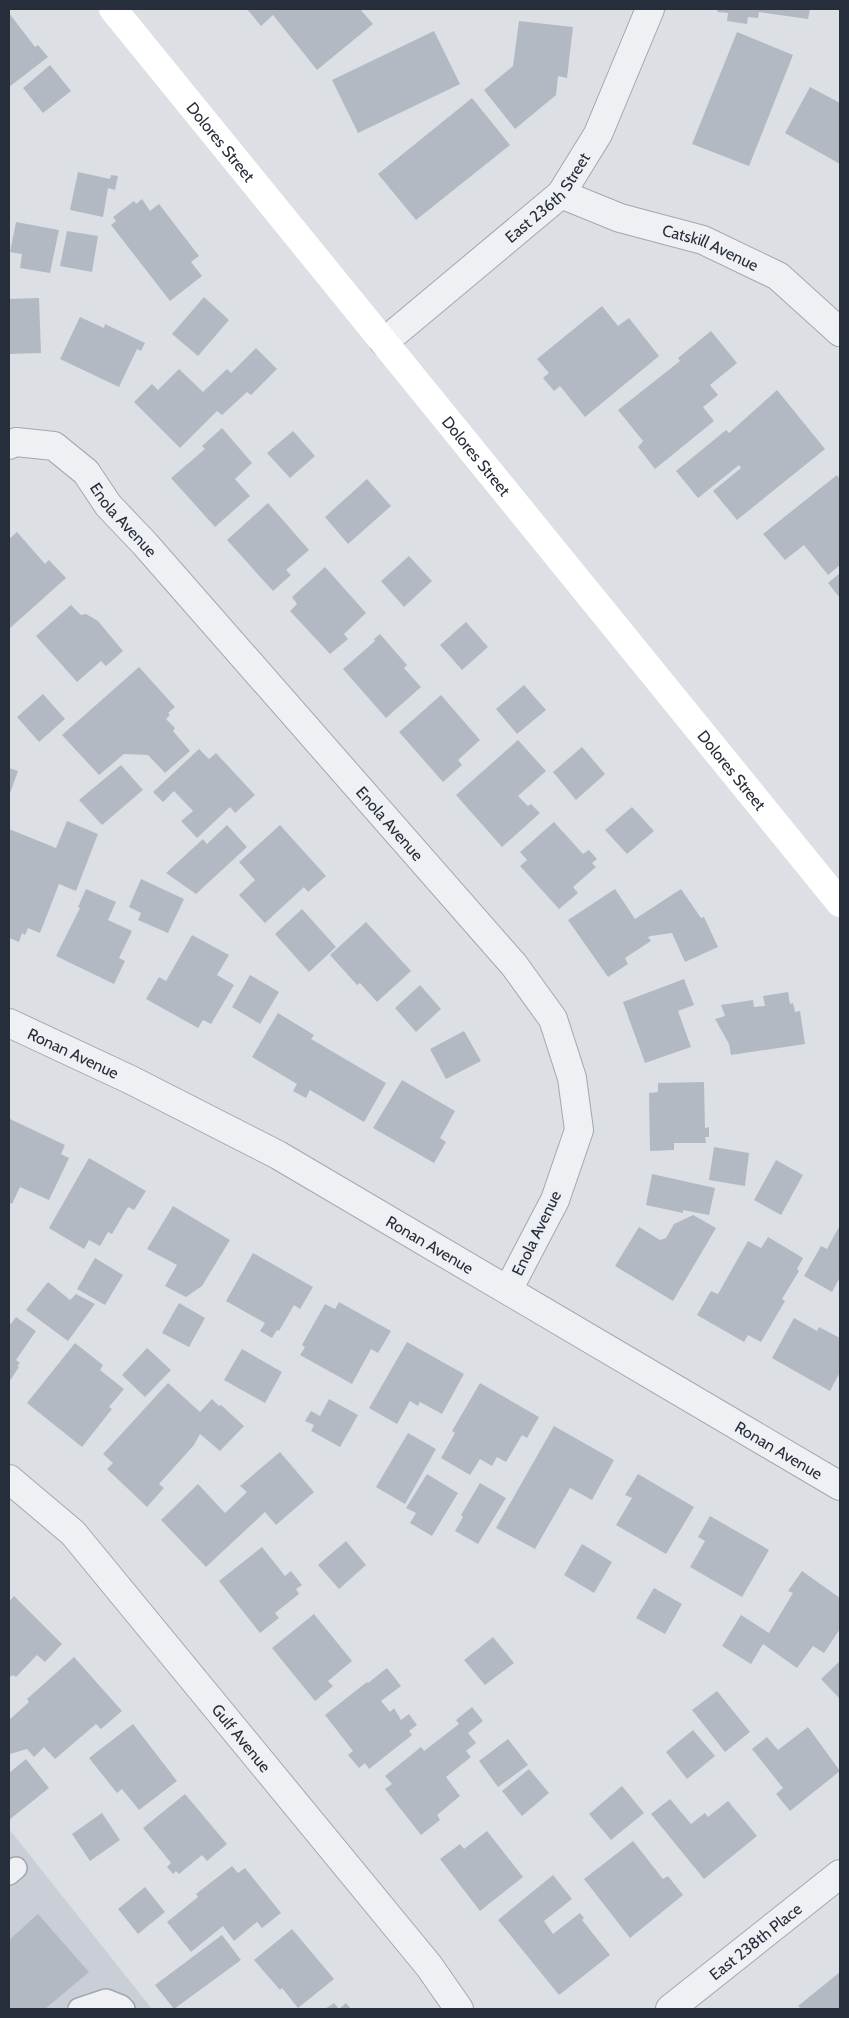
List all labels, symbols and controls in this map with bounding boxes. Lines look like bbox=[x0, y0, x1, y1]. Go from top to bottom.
street label: Dolores Street bbox=[182, 98, 259, 186]
street label: East 236th Street bbox=[501, 149, 594, 247]
street label: Catskill Avenue bbox=[660, 221, 761, 275]
street label: Dolores Street bbox=[438, 412, 514, 500]
street label: Enola Avenue bbox=[86, 479, 161, 561]
street label: Dolores Street bbox=[693, 727, 770, 815]
street label: Enola Avenue bbox=[352, 783, 427, 865]
street label: Ronan Avenue bbox=[25, 1024, 122, 1083]
street label: Enola Avenue bbox=[508, 1188, 565, 1279]
street label: Ronan Avenue bbox=[383, 1212, 477, 1278]
street label: Ronan Avenue bbox=[732, 1417, 826, 1484]
street label: Gulf Avenue bbox=[208, 1700, 275, 1776]
street label: East 238th Place bbox=[706, 1899, 806, 1984]

